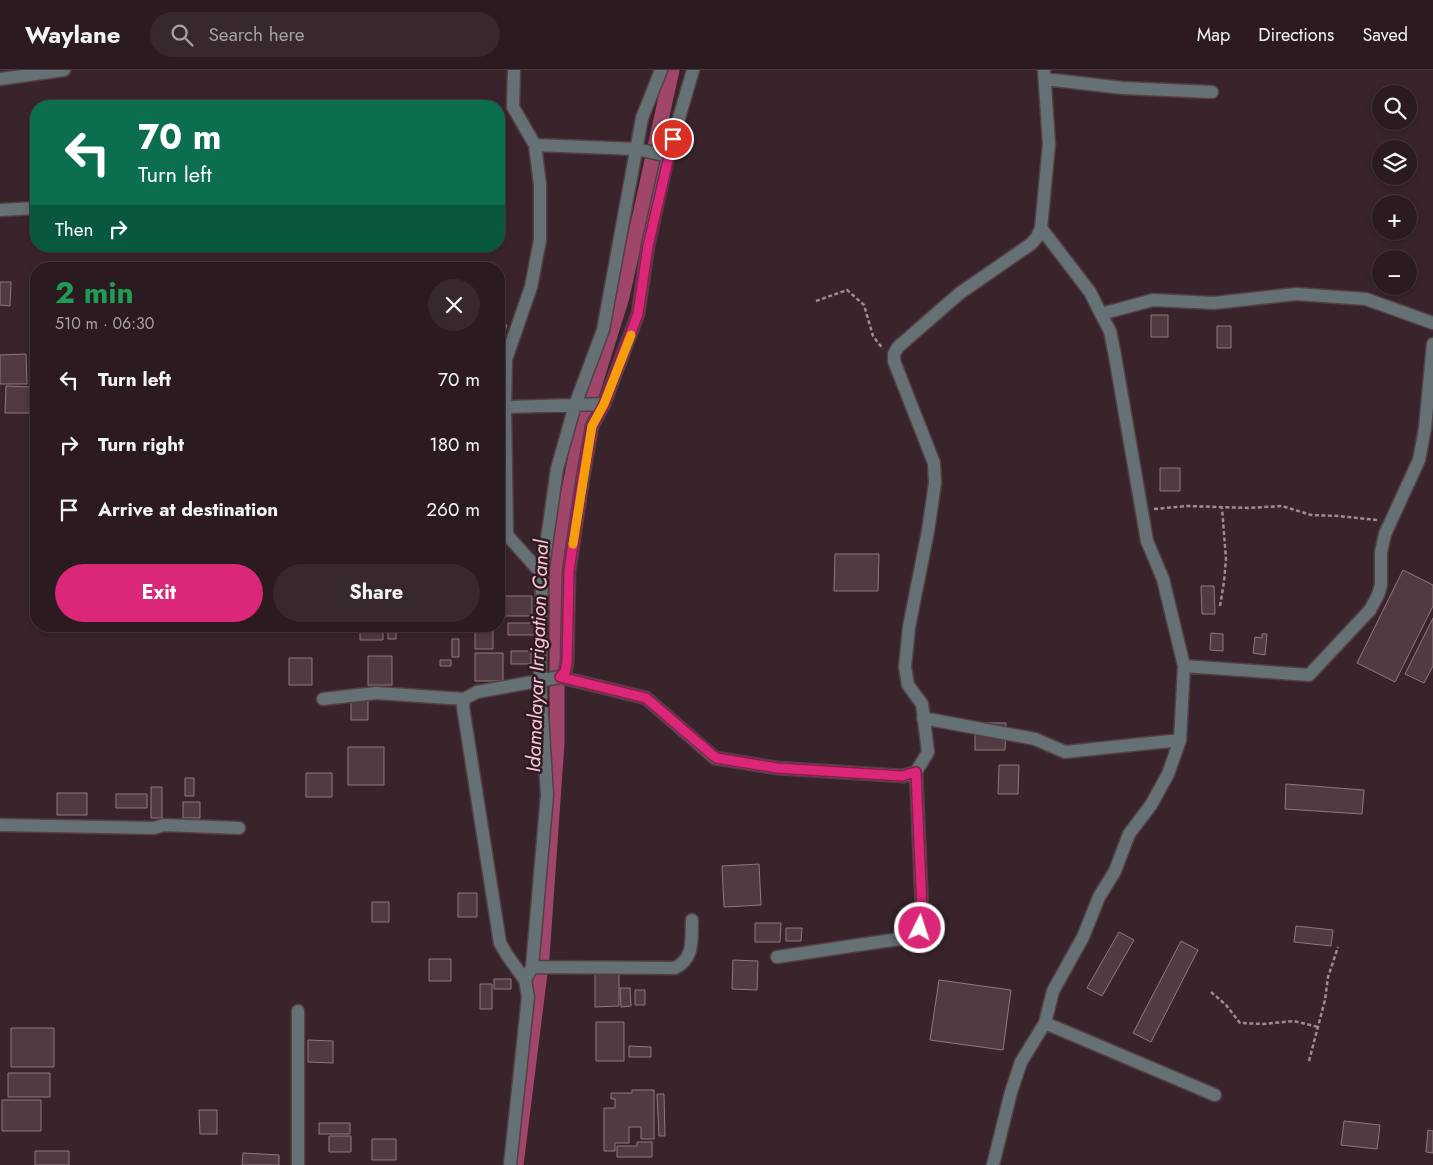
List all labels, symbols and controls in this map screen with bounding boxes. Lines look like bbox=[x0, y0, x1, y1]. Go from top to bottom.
search box bbox=[150, 12, 500, 57]
text: Waylane bbox=[25, 17, 120, 52]
icon: search bbox=[168, 21, 196, 49]
text: Search here bbox=[208, 21, 305, 48]
text: Map bbox=[1197, 22, 1230, 48]
text: Directions bbox=[1258, 22, 1334, 48]
text: Saved bbox=[1362, 22, 1408, 48]
map controls bbox=[1372, 85, 1417, 295]
button: search bbox=[1372, 85, 1417, 130]
text: 70 m bbox=[138, 112, 221, 162]
pin bbox=[652, 118, 694, 160]
icon: left bbox=[55, 120, 120, 185]
icon: arrive bbox=[659, 125, 687, 153]
button: layers bbox=[1372, 140, 1417, 185]
text: Turn left bbox=[138, 158, 212, 190]
button: + bbox=[1372, 195, 1417, 240]
icon: right bbox=[104, 215, 132, 243]
text: Then bbox=[55, 216, 94, 243]
button: − bbox=[1372, 250, 1417, 295]
text: 2 min bbox=[55, 271, 134, 314]
button: close bbox=[428, 279, 480, 331]
text: 510 m · 06:30 bbox=[55, 312, 154, 335]
icon: left bbox=[55, 366, 83, 394]
text: Turn left bbox=[98, 366, 171, 393]
text: 70 m bbox=[438, 366, 480, 393]
icon: right bbox=[55, 431, 83, 459]
text: Turn right bbox=[98, 431, 184, 458]
text: 180 m bbox=[429, 431, 480, 458]
icon: arrive bbox=[55, 496, 83, 524]
text: Arrive at destination bbox=[98, 496, 278, 523]
text: 260 m bbox=[426, 496, 480, 523]
water label: Idamalayar Irrigation Canal bbox=[519, 538, 556, 773]
button: Exit bbox=[55, 564, 263, 622]
button: Share bbox=[273, 564, 480, 622]
position arrow bbox=[893, 901, 945, 953]

